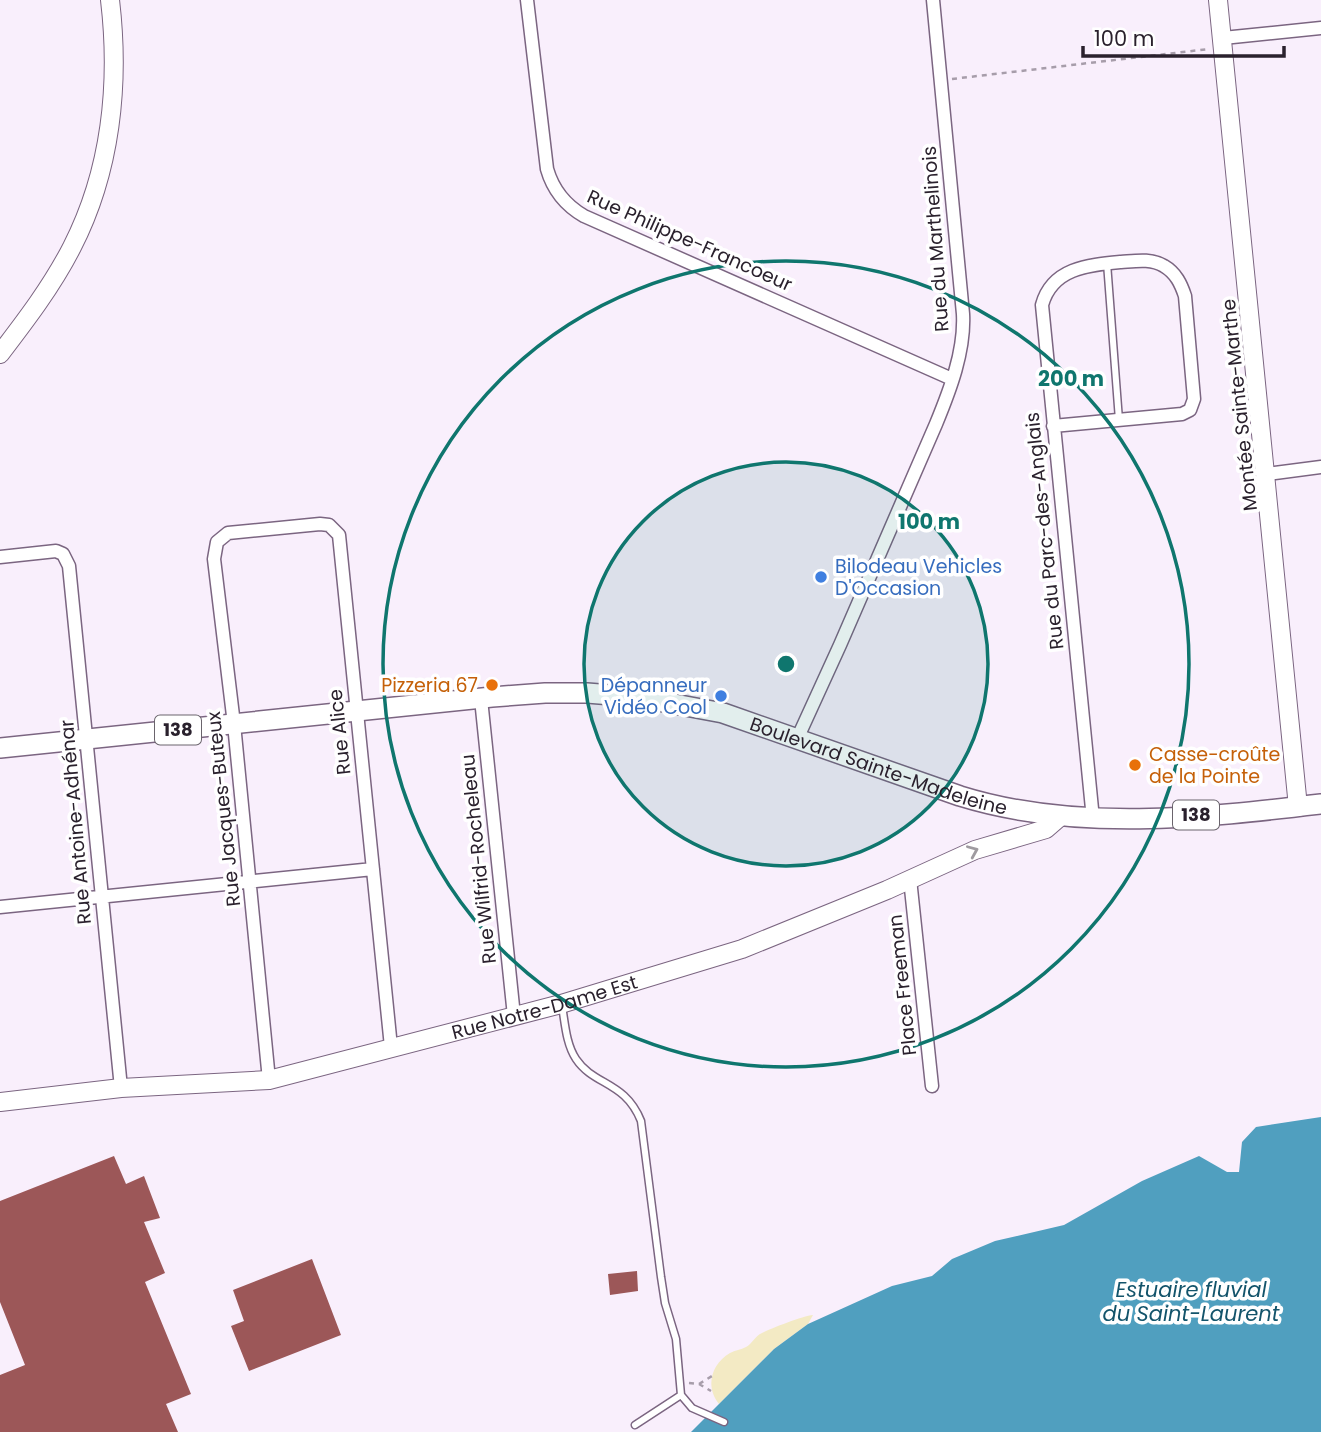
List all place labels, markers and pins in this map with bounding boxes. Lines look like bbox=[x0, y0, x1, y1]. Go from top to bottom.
place label: Bilodeau Vehicles D'Occasion bbox=[835, 553, 1002, 602]
marker: Bilodeau Vehicles D'Occasion bbox=[813, 569, 829, 585]
centre of rings bbox=[774, 652, 798, 676]
place label: Pizzeria 67 bbox=[381, 672, 478, 699]
place label: Dépanneur Vidéo Cool bbox=[601, 672, 707, 721]
marker: Pizzeria 67 bbox=[484, 677, 500, 693]
marker: Dépanneur Vidéo Cool bbox=[713, 688, 729, 704]
place label: Casse-croûte de la Pointe bbox=[1149, 741, 1280, 790]
marker: Casse-croûte de la Pointe bbox=[1127, 757, 1143, 773]

